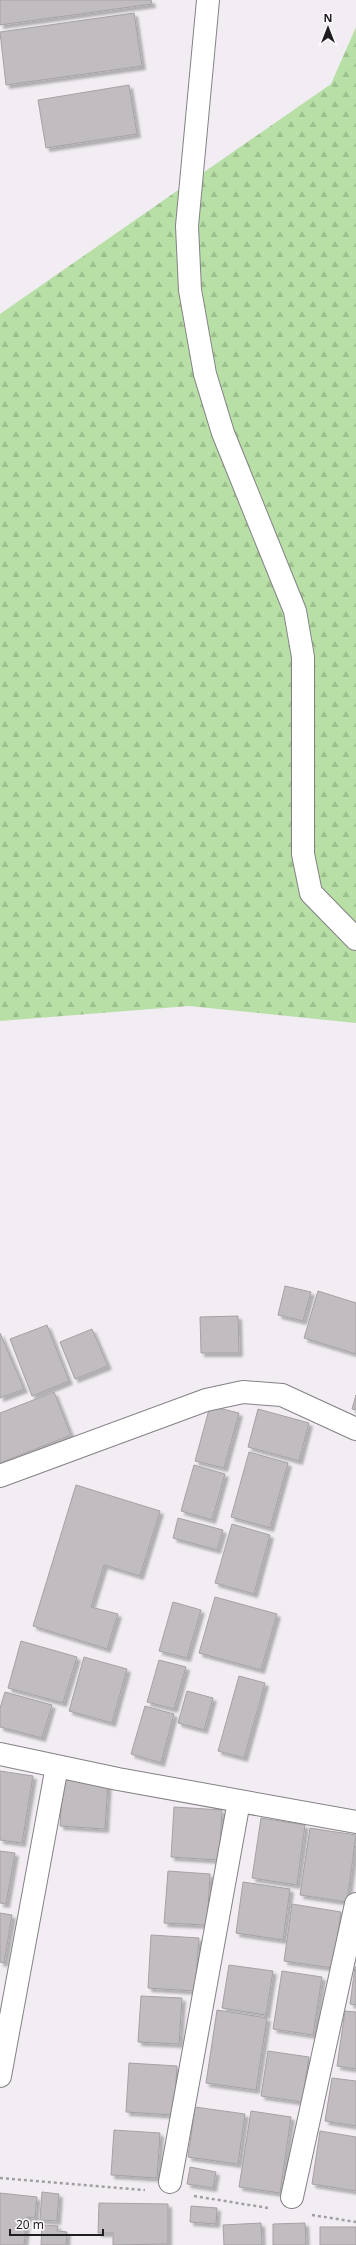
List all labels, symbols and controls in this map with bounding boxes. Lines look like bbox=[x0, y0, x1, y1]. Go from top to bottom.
north arrow bbox=[308, 8, 348, 48]
text: N bbox=[324, 10, 332, 25]
scale bar bbox=[10, 2211, 103, 2237]
text: 20 m bbox=[16, 2216, 44, 2233]

